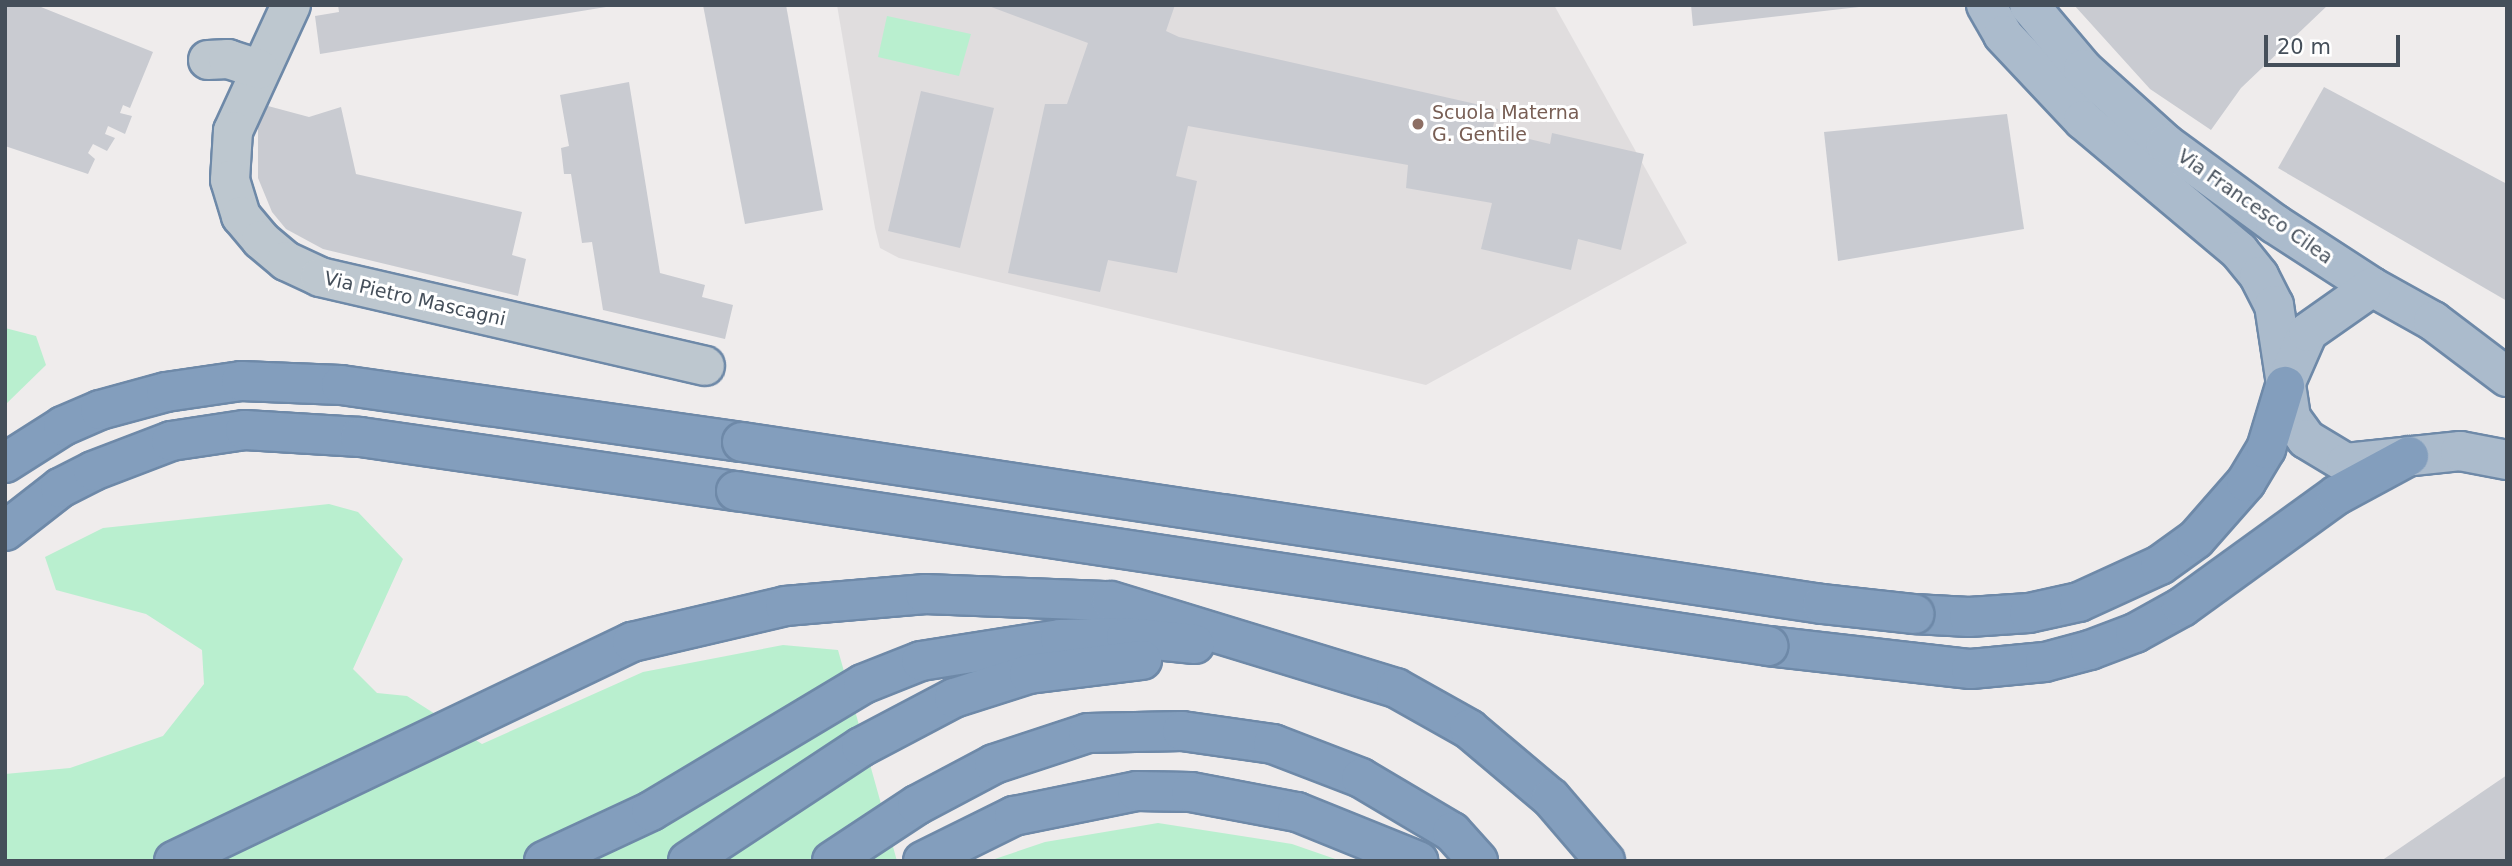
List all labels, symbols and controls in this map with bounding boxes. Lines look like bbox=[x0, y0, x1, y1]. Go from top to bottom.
scale bar bbox=[2267, 21, 2404, 65]
text: 20 m bbox=[2277, 35, 2331, 59]
place label: Scuola Materna G. Gentile bbox=[1432, 102, 1579, 146]
marker: Scuola Materna G. Gentile bbox=[1410, 116, 1426, 132]
street label: Via Francesco Cilea bbox=[2173, 145, 2337, 269]
street label: Via Pietro Mascagni bbox=[322, 267, 508, 331]

